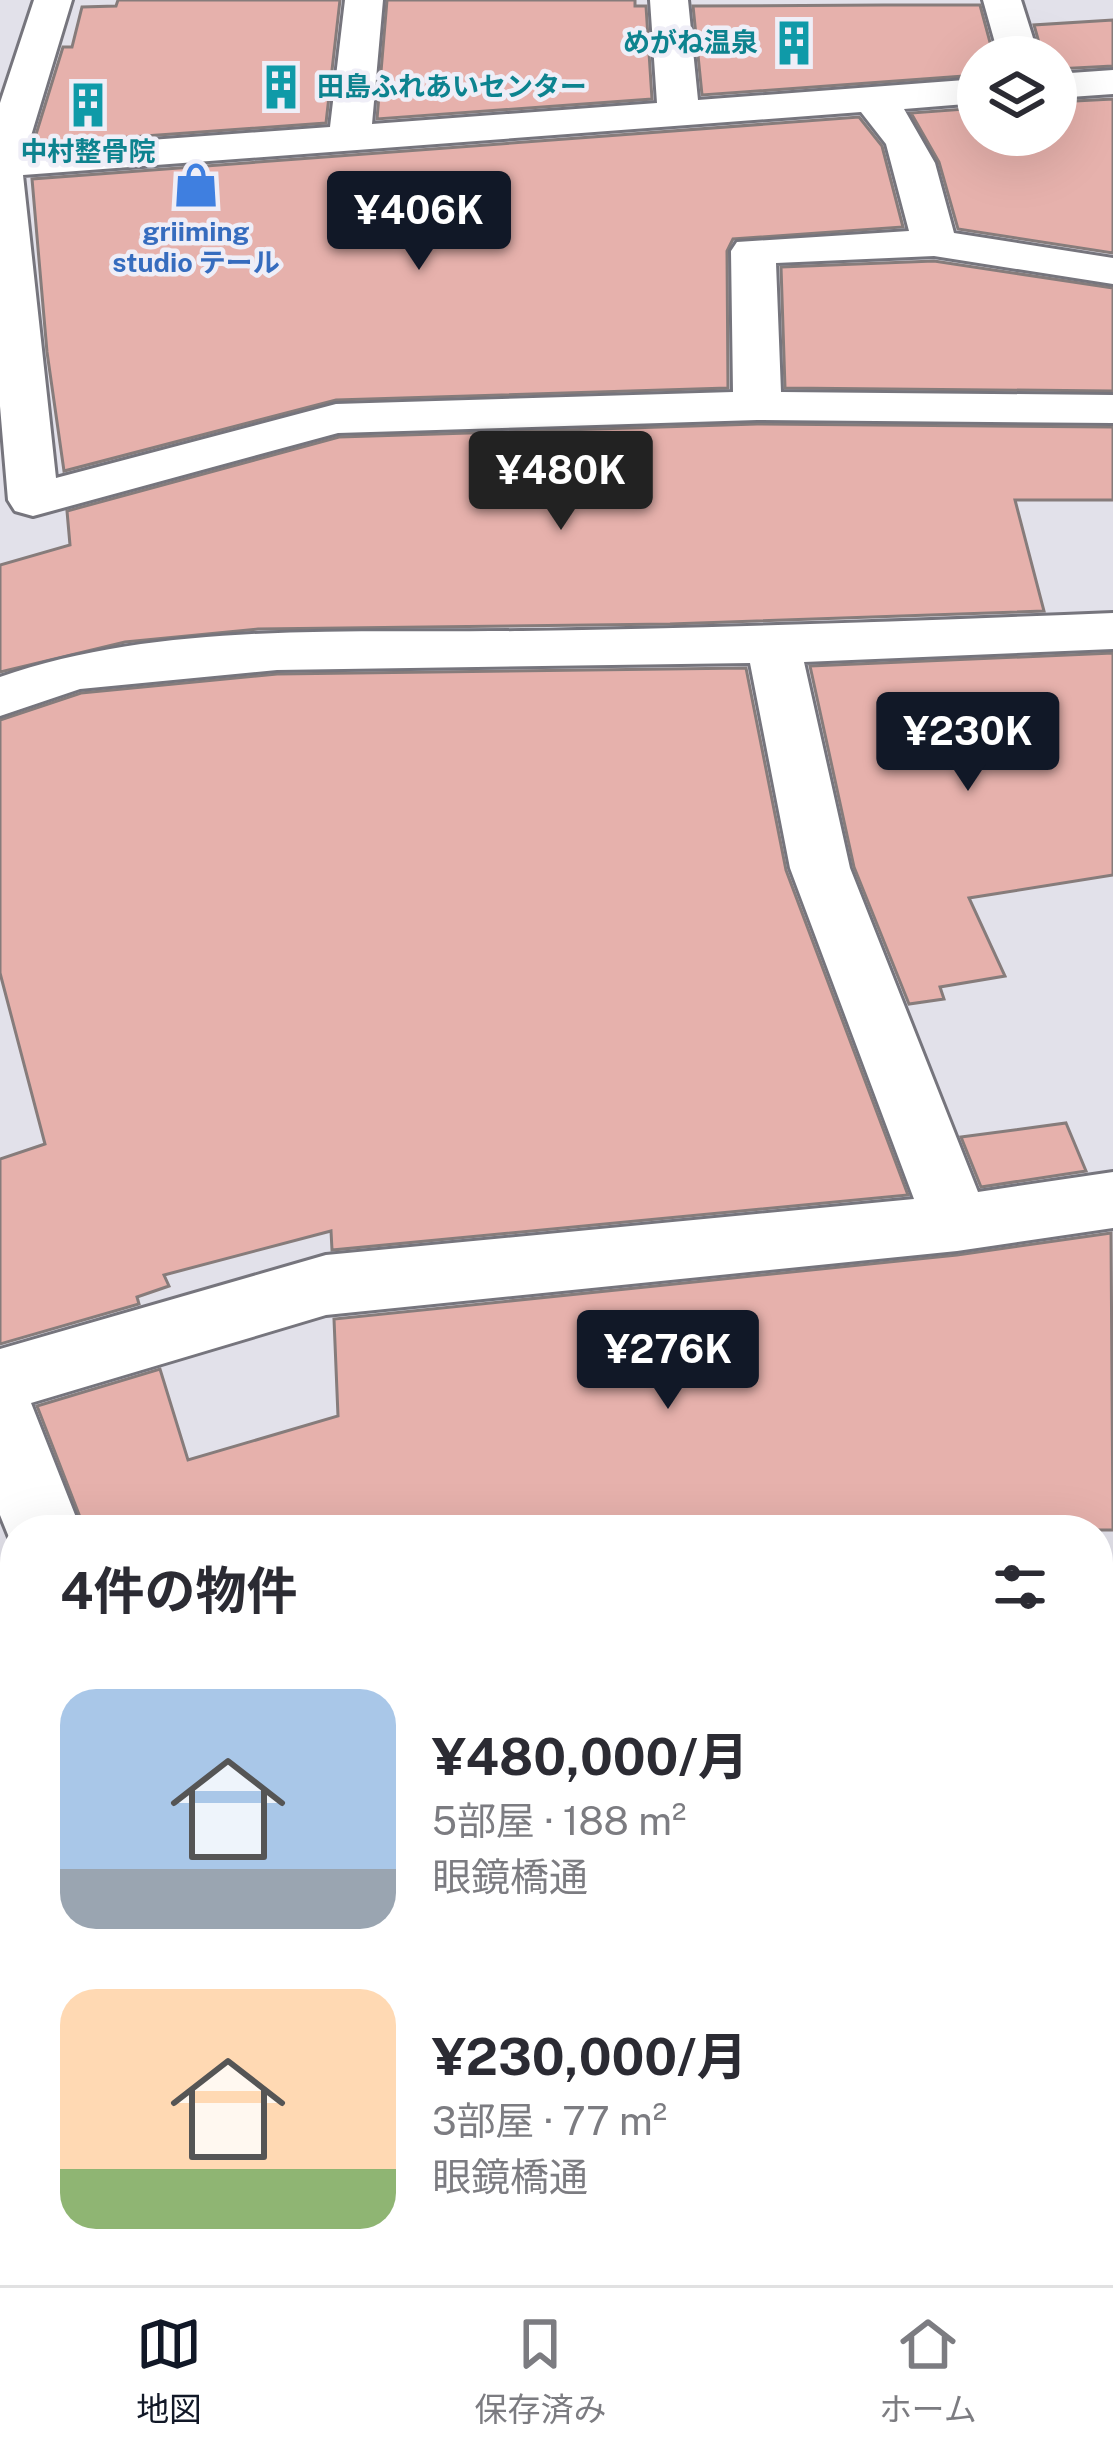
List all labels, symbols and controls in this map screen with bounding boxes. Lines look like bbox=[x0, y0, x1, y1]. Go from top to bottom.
building icon: めがね温泉 bbox=[769, 18, 819, 68]
place label: めがね温泉 bbox=[623, 26, 758, 58]
map controls bbox=[957, 36, 1077, 156]
button: layers bbox=[957, 36, 1077, 156]
building icon: 田島ふれあいセンター bbox=[256, 62, 306, 112]
place label: 田島ふれあいセンター bbox=[317, 70, 587, 102]
building icon: 中村整骨院 bbox=[63, 80, 113, 130]
place label: 中村整骨院 bbox=[21, 135, 156, 167]
shop icon: griiming studio テール bbox=[171, 160, 221, 210]
pin: ¥406K bbox=[335, 171, 503, 273]
text: ¥406K bbox=[354, 187, 484, 233]
place label: griiming studio テール bbox=[112, 215, 280, 278]
pin: ¥480K bbox=[477, 431, 645, 533]
text: ¥480K bbox=[496, 447, 626, 493]
pin: ¥230K bbox=[884, 692, 1052, 794]
text: ¥230K bbox=[903, 708, 1033, 754]
pin: ¥276K bbox=[584, 1310, 752, 1412]
text: ¥276K bbox=[604, 1326, 732, 1372]
icon: filters bbox=[987, 1554, 1053, 1620]
text: 4件の物件 bbox=[60, 1561, 297, 1620]
text: ¥480,000/月 bbox=[432, 1727, 749, 1786]
icon: home bbox=[156, 1737, 300, 1881]
text: 5部屋 · 188 m² bbox=[432, 1798, 686, 1844]
text: 眼鏡橋通 bbox=[432, 1854, 588, 1900]
text: ¥230,000/月 bbox=[432, 2027, 747, 2086]
icon: home bbox=[156, 2037, 300, 2181]
text: 3部屋 · 77 m² bbox=[432, 2098, 667, 2144]
text: 眼鏡橋通 bbox=[432, 2154, 588, 2200]
tab: 地図 bbox=[136, 2311, 202, 2431]
tab: 保存済み bbox=[474, 2311, 606, 2431]
tab: ホーム bbox=[879, 2311, 977, 2431]

